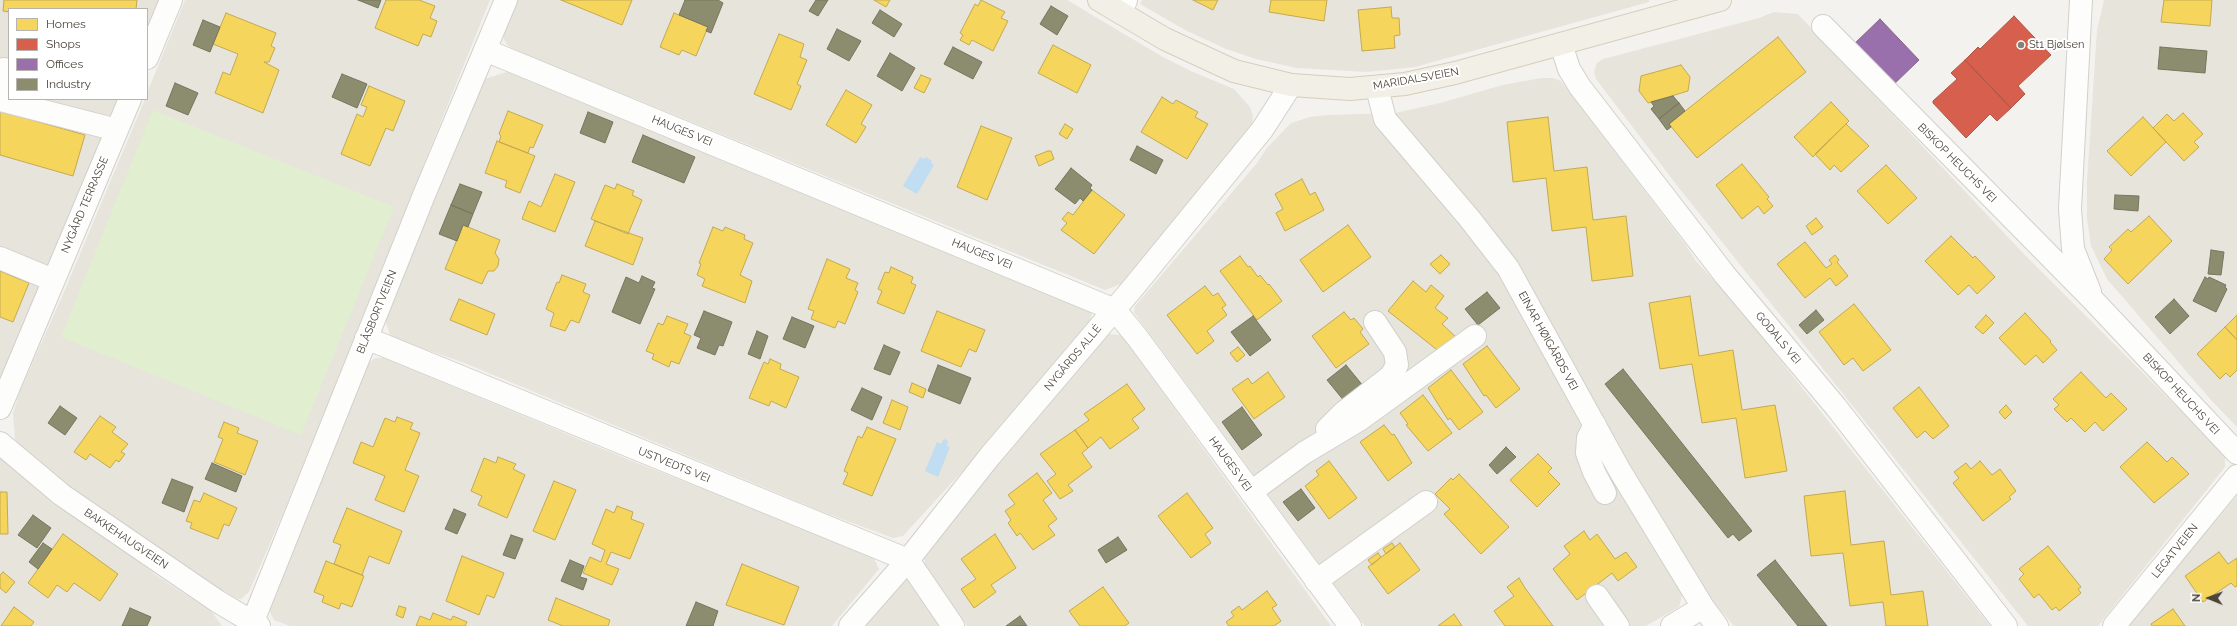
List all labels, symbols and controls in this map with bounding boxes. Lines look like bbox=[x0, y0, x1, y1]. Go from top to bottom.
legend bbox=[8, 8, 148, 100]
text: Homes bbox=[46, 17, 86, 31]
text: Shops bbox=[46, 37, 81, 51]
place label: St1 Bjølsen bbox=[2029, 38, 2084, 52]
marker: St1 Bjølsen bbox=[2016, 40, 2026, 50]
text: Offices bbox=[46, 57, 83, 71]
street label: MARIDALSVEIEN bbox=[1372, 65, 1460, 93]
text: Industry bbox=[46, 77, 91, 91]
street label: HAUGES VEI bbox=[650, 113, 714, 149]
street label: BISKOP HEUCHS VEI bbox=[1915, 121, 1999, 205]
street label: NYGÅRD TERRASSE bbox=[59, 155, 111, 255]
street label: HAUGES VEI bbox=[950, 236, 1014, 272]
street label: BLÅSBORTVEIEN bbox=[354, 268, 400, 356]
street label: EINAR HØIGÅRDS VEI bbox=[1515, 289, 1581, 393]
street label: GODALS VEI bbox=[1752, 309, 1804, 367]
street label: NYGÅRDS ALLÉ bbox=[1042, 322, 1104, 394]
street label: BISKOP HEUCHS VEI bbox=[2140, 351, 2222, 437]
street label: HAUGES VEI bbox=[1206, 434, 1254, 494]
street label: USTVEDTS VEI bbox=[636, 445, 712, 485]
street label: BAKKEHAUGVEIEN bbox=[81, 506, 171, 572]
street label: LEGATVEIEN bbox=[2149, 521, 2201, 581]
north arrow bbox=[2189, 578, 2229, 618]
text: N bbox=[2190, 593, 2203, 602]

